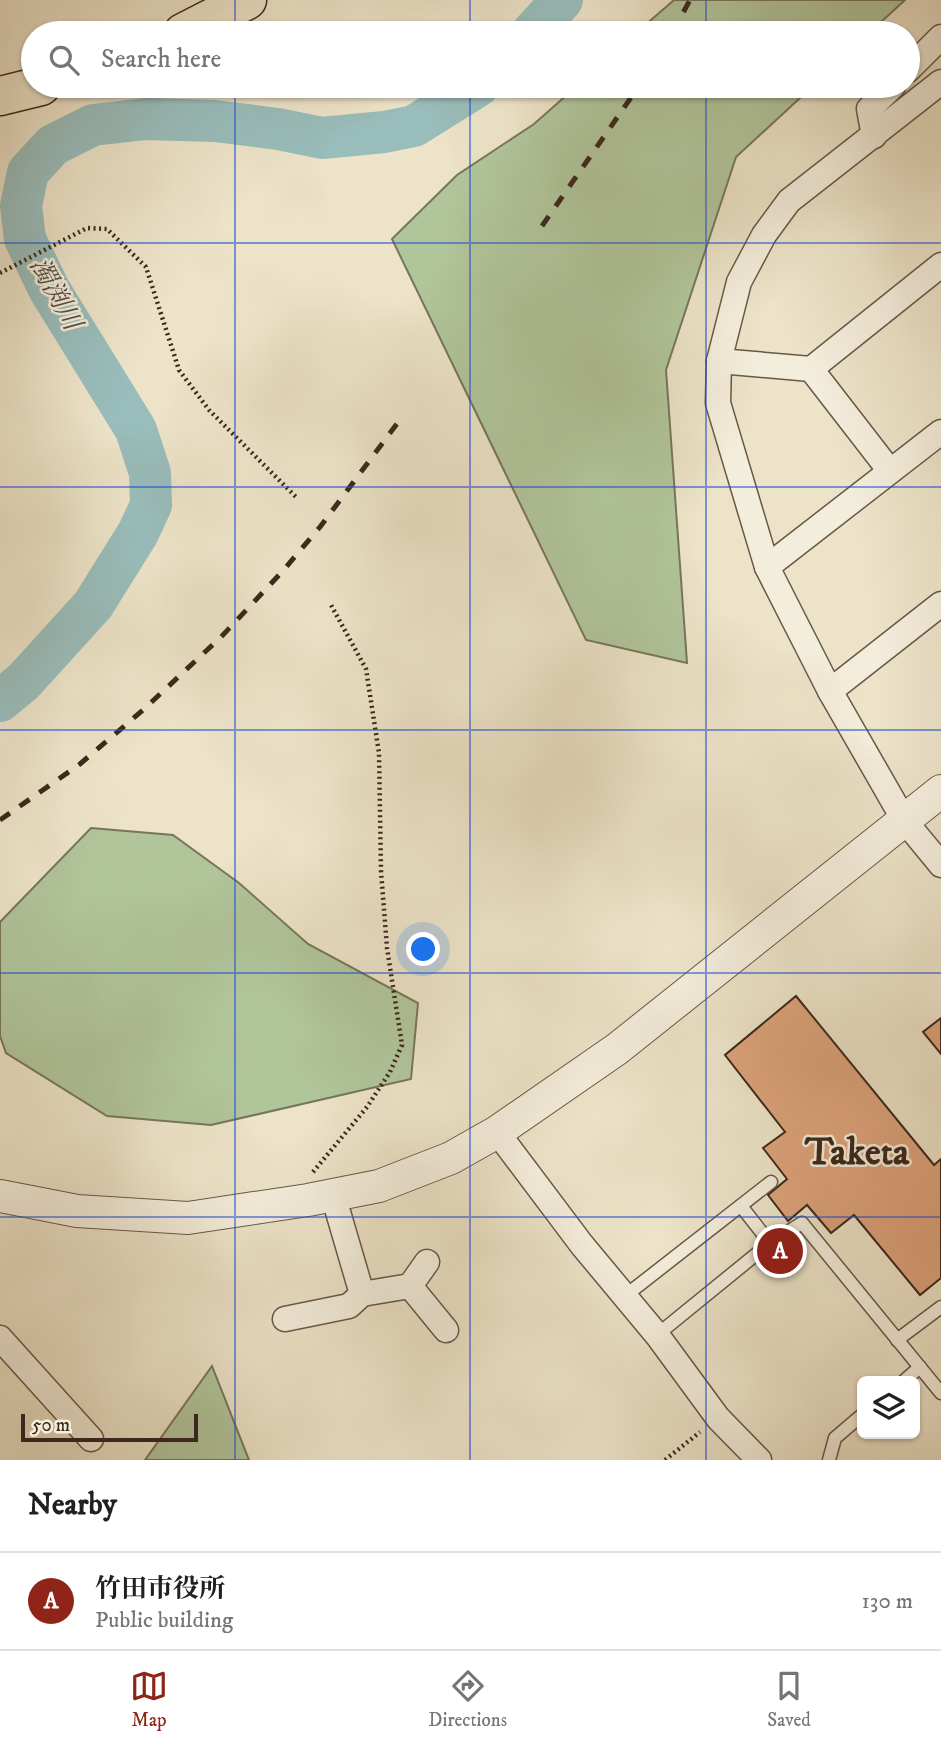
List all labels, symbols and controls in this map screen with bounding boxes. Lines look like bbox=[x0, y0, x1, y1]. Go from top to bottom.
search box bbox=[21, 21, 920, 98]
icon: search bbox=[45, 41, 83, 79]
text: Search here bbox=[101, 43, 221, 76]
water label: 濁渕川 bbox=[22, 252, 90, 339]
your location bbox=[406, 932, 440, 966]
district label: Taketa bbox=[804, 1129, 910, 1177]
pin: A bbox=[757, 1225, 803, 1277]
map controls bbox=[857, 1376, 920, 1439]
button: layers bbox=[857, 1376, 920, 1439]
scale bar bbox=[21, 1411, 198, 1443]
text: 50 m bbox=[32, 1414, 70, 1437]
text: Nearby bbox=[28, 1487, 117, 1524]
text: 竹田市役所 bbox=[95, 1573, 225, 1606]
text: A bbox=[44, 1587, 58, 1616]
text: 130 m bbox=[861, 1587, 913, 1616]
text: Public building bbox=[95, 1606, 233, 1635]
tab: Map bbox=[130, 1667, 168, 1732]
tab: Directions bbox=[428, 1667, 507, 1732]
tab: Saved bbox=[767, 1667, 811, 1732]

